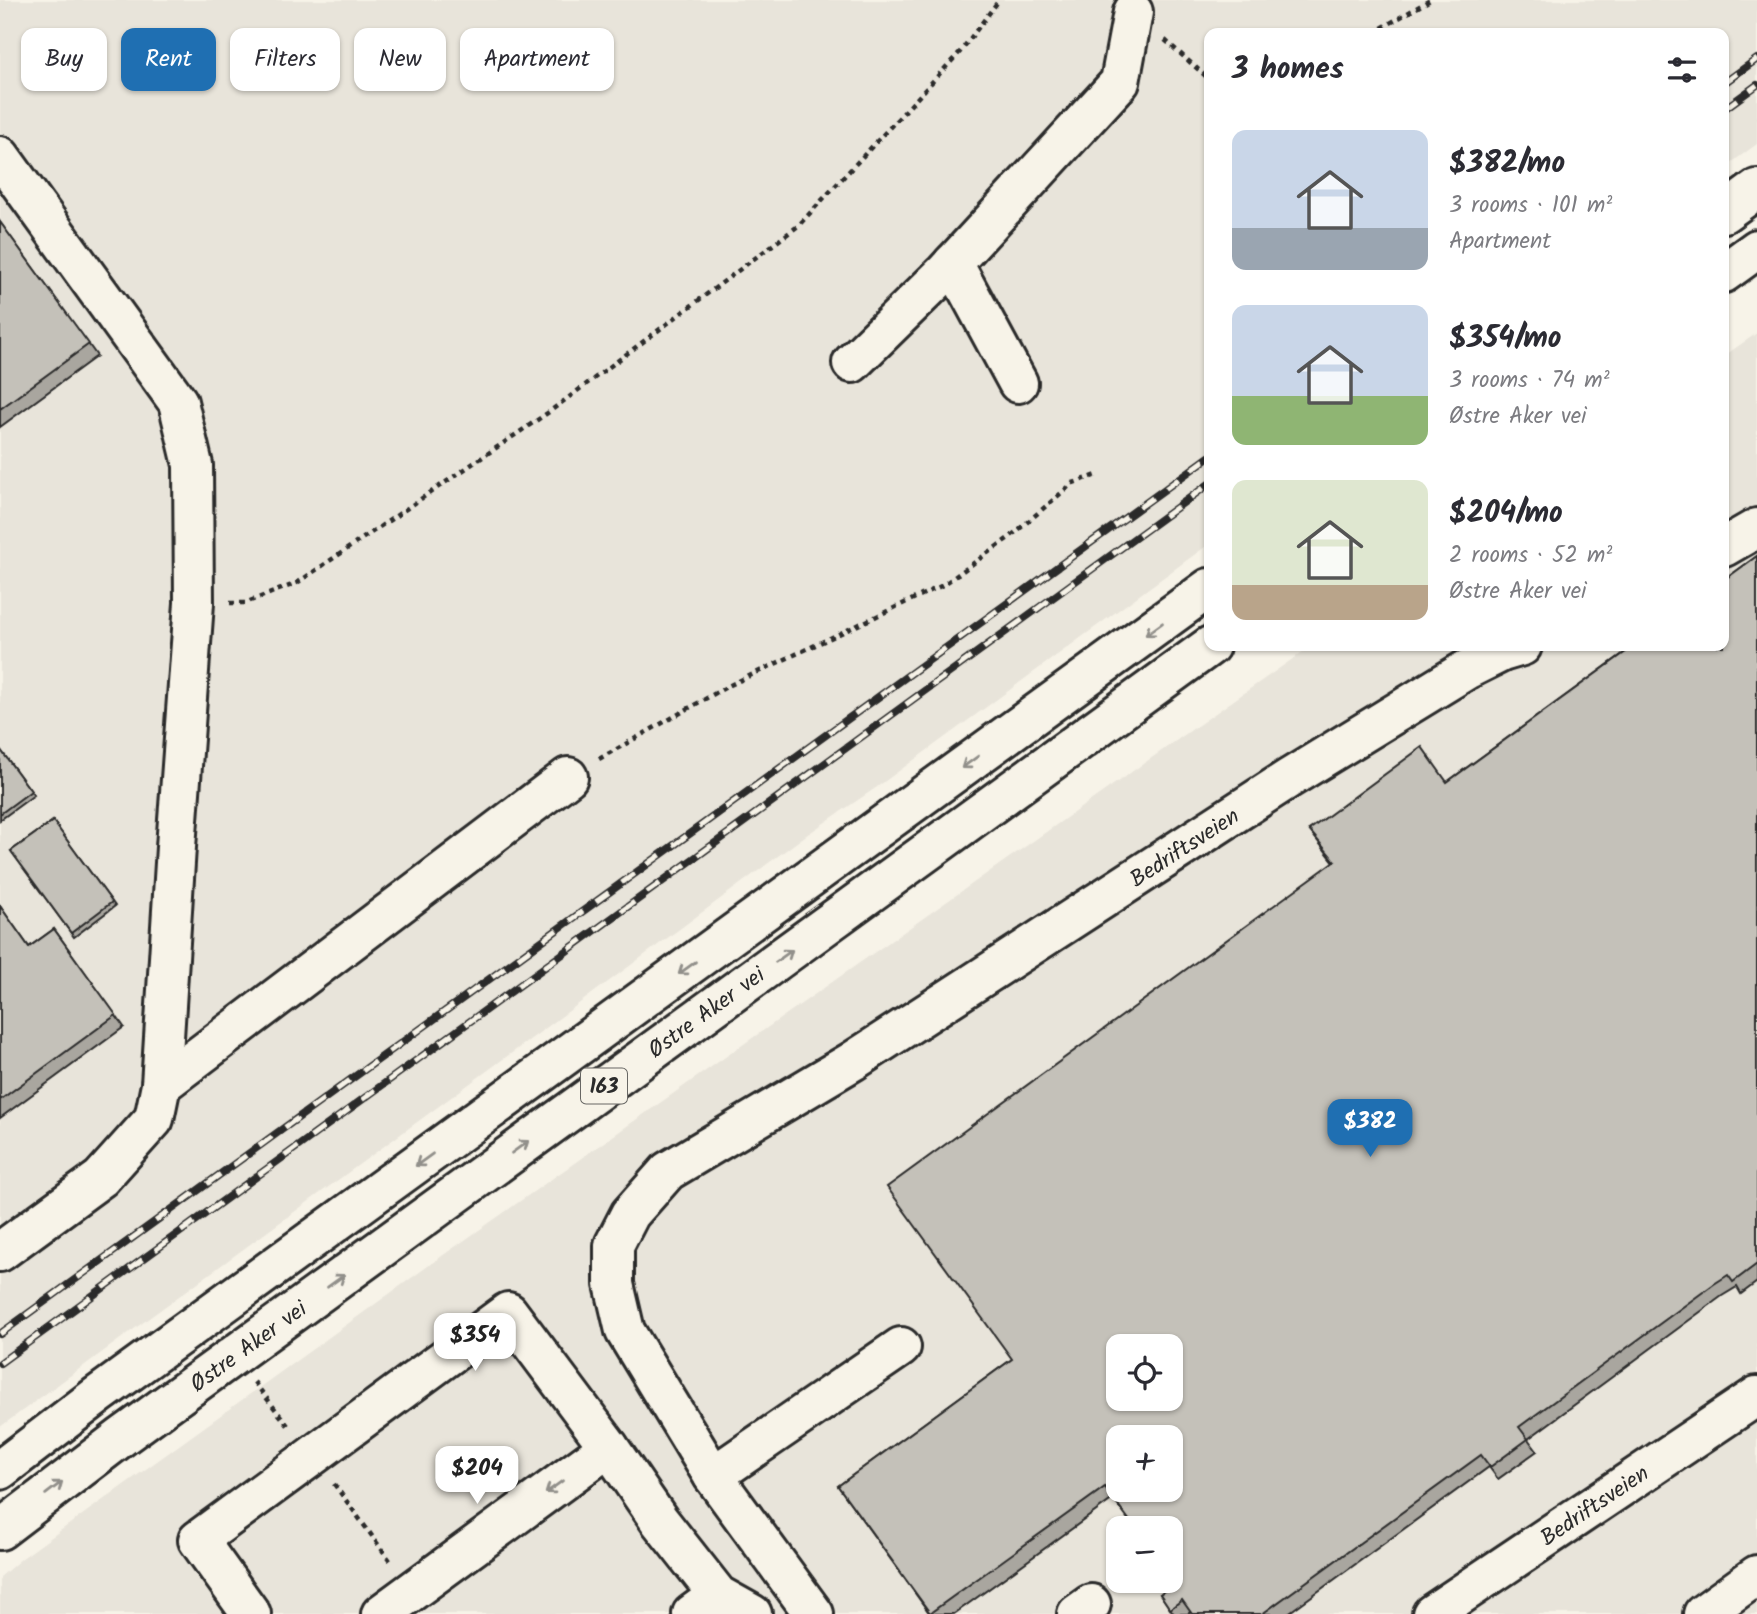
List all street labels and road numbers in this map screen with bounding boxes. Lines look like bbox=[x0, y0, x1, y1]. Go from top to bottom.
street label: Bedriftsveien bbox=[1123, 800, 1247, 898]
street label: Østre Aker vei bbox=[641, 958, 775, 1069]
road number: 163 bbox=[581, 1068, 627, 1104]
street label: Østre Aker vei bbox=[183, 1292, 317, 1403]
street label: Bedriftsveien bbox=[1533, 1457, 1657, 1557]

